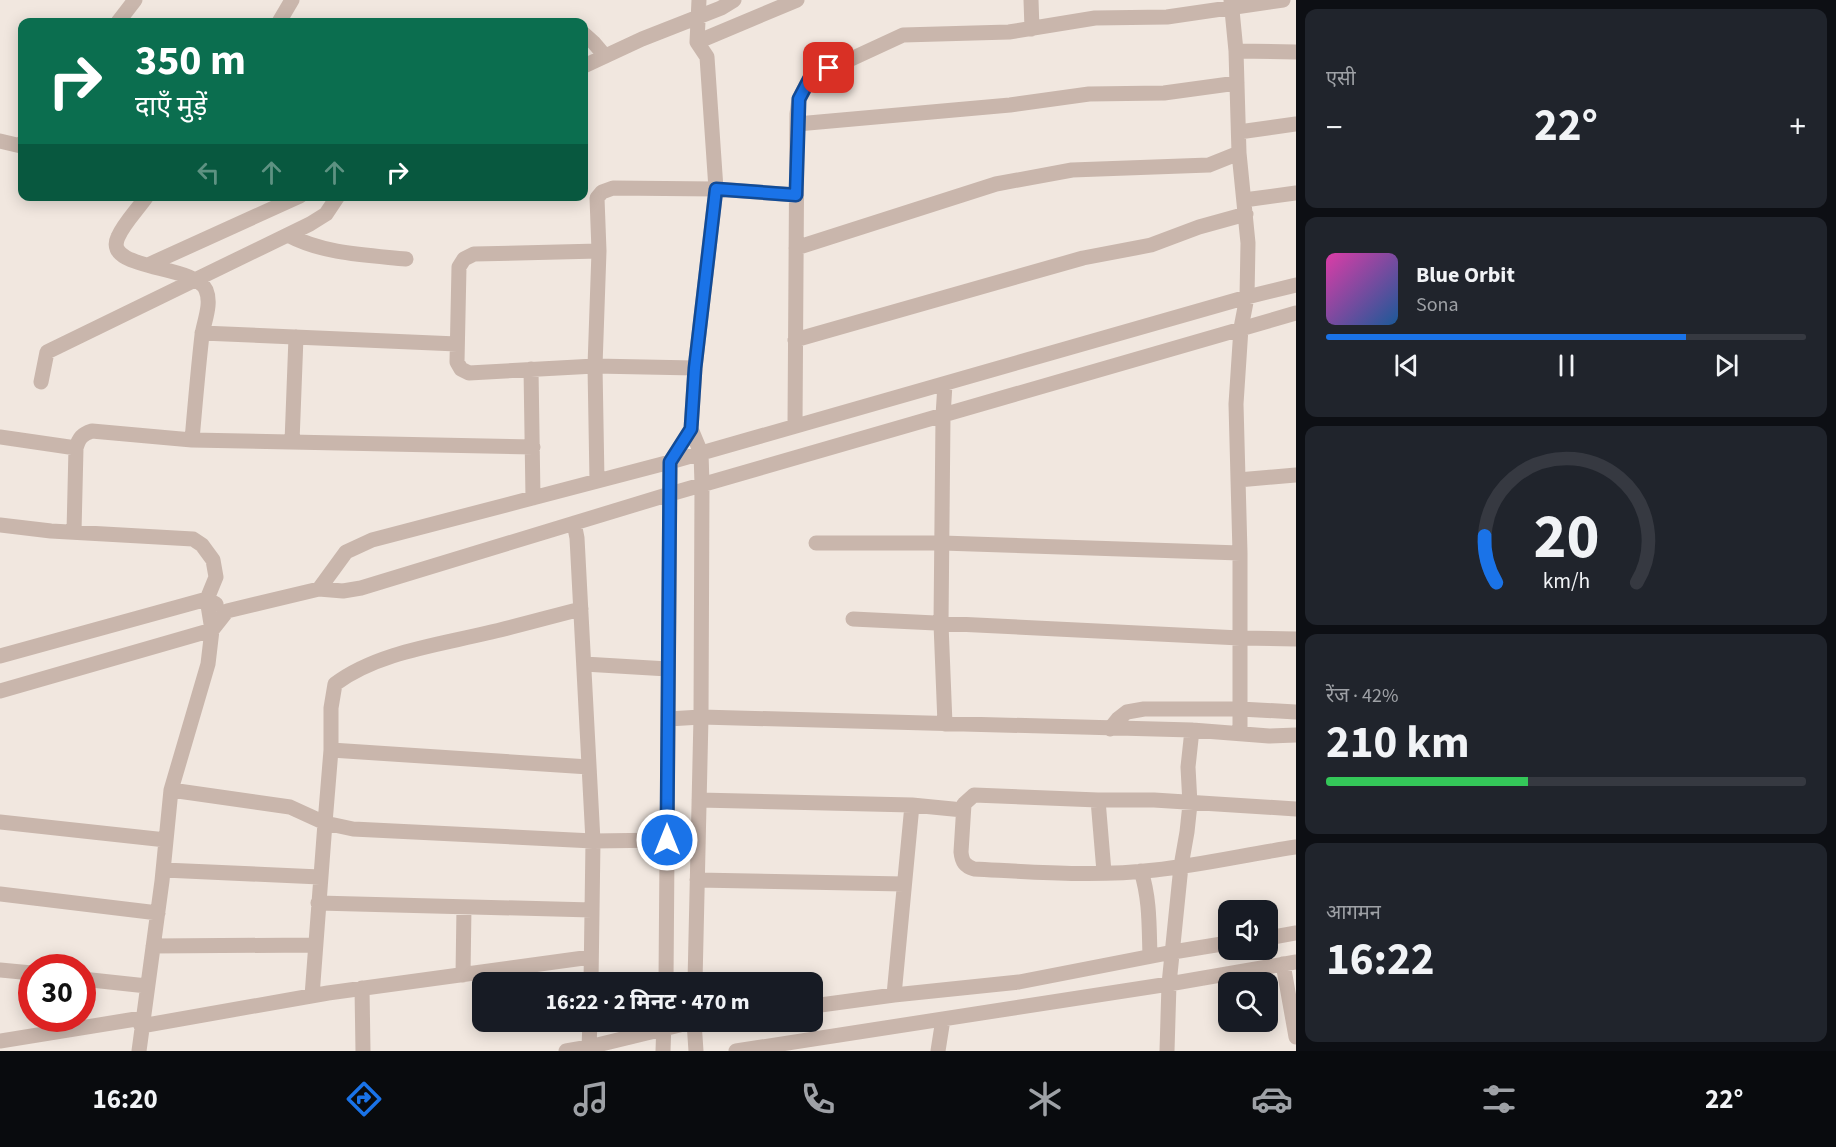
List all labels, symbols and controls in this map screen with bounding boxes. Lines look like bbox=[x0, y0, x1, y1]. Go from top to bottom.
text: 350 m bbox=[135, 31, 246, 91]
icon: right bbox=[36, 42, 114, 120]
pin bbox=[803, 42, 854, 93]
icon: arrive bbox=[812, 51, 845, 84]
text: एसी bbox=[1326, 65, 1356, 93]
text: दाएँ मुड़ें bbox=[135, 87, 207, 126]
text: 22° bbox=[1534, 94, 1598, 158]
text: − bbox=[1326, 104, 1342, 151]
text: + bbox=[1790, 104, 1806, 151]
icon: left bbox=[192, 156, 225, 189]
icon: ahead bbox=[255, 156, 288, 189]
icon: ahead bbox=[318, 156, 351, 189]
icon: right bbox=[381, 156, 414, 189]
text: Blue Orbit bbox=[1416, 259, 1515, 291]
text: Sona bbox=[1416, 291, 1459, 319]
icon: previous bbox=[1390, 349, 1423, 382]
icon: pause bbox=[1550, 349, 1583, 382]
icon: next bbox=[1710, 349, 1743, 382]
text: 20 bbox=[1533, 493, 1599, 582]
text: km/h bbox=[1542, 566, 1590, 597]
text: रेंज · 42% bbox=[1326, 682, 1398, 710]
text: 210 km bbox=[1326, 711, 1470, 775]
position arrow bbox=[635, 808, 699, 872]
text: आगमन bbox=[1326, 899, 1381, 927]
map controls bbox=[1218, 900, 1278, 1032]
button: sound bbox=[1218, 900, 1278, 960]
text: 16:22 bbox=[1326, 928, 1435, 992]
speed limit sign: 30 bbox=[18, 954, 96, 1032]
button: search bbox=[1218, 972, 1278, 1032]
text: 16:22 · 2 मिनट · 470 m bbox=[545, 986, 750, 1018]
icon: directions bbox=[343, 1078, 385, 1120]
icon: music bbox=[570, 1078, 612, 1120]
icon: phone bbox=[797, 1078, 839, 1120]
icon: climate bbox=[1024, 1078, 1066, 1120]
icon: car bbox=[1251, 1078, 1293, 1120]
icon: filters bbox=[1478, 1078, 1520, 1120]
text: 16:20 bbox=[93, 1080, 158, 1119]
text: 22° bbox=[1705, 1080, 1743, 1119]

